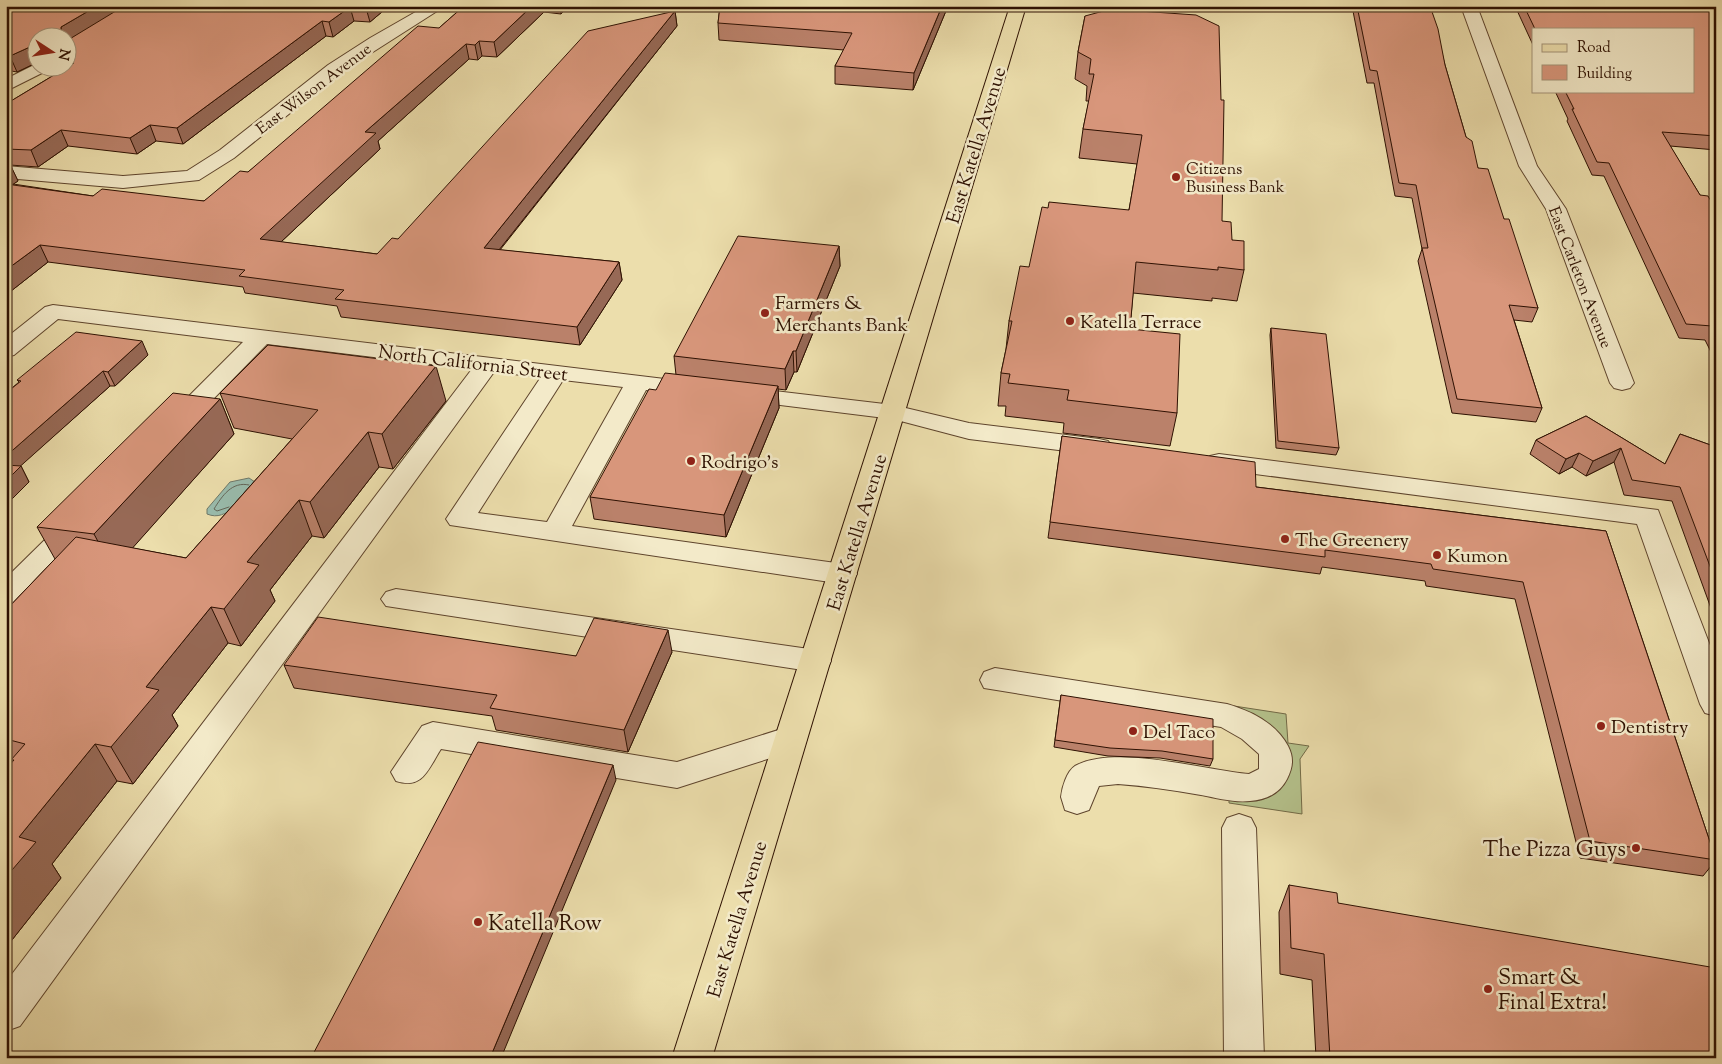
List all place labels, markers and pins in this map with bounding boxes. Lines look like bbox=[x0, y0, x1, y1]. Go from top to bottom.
place label: Citizens Business Bank bbox=[1186, 159, 1285, 200]
marker: Citizens Business Bank bbox=[1170, 171, 1182, 183]
place label: Farmers & Merchants Bank bbox=[775, 291, 909, 340]
marker: Farmers & Merchants Bank bbox=[759, 307, 771, 319]
place label: Katella Terrace bbox=[1080, 310, 1202, 337]
marker: Katella Terrace bbox=[1064, 315, 1076, 327]
place label: Rodrigo's bbox=[701, 450, 778, 477]
marker: Rodrigo's bbox=[685, 455, 697, 467]
place label: The Greenery bbox=[1295, 528, 1410, 555]
marker: The Greenery bbox=[1279, 533, 1291, 545]
place label: Kumon bbox=[1447, 544, 1508, 571]
marker: Kumon bbox=[1431, 549, 1443, 561]
place label: Dentistry bbox=[1611, 715, 1689, 742]
place label: Del Taco bbox=[1143, 720, 1215, 747]
marker: Dentistry bbox=[1595, 720, 1607, 732]
marker: Del Taco bbox=[1127, 725, 1139, 737]
place label: The Pizza Guys bbox=[1483, 835, 1626, 867]
marker: The Pizza Guys bbox=[1630, 842, 1642, 854]
place label: Katella Row bbox=[488, 909, 602, 941]
marker: Katella Row bbox=[472, 916, 484, 928]
place label: Smart & Final Extra! bbox=[1498, 963, 1607, 1020]
marker: Smart & Final Extra! bbox=[1482, 983, 1494, 995]

